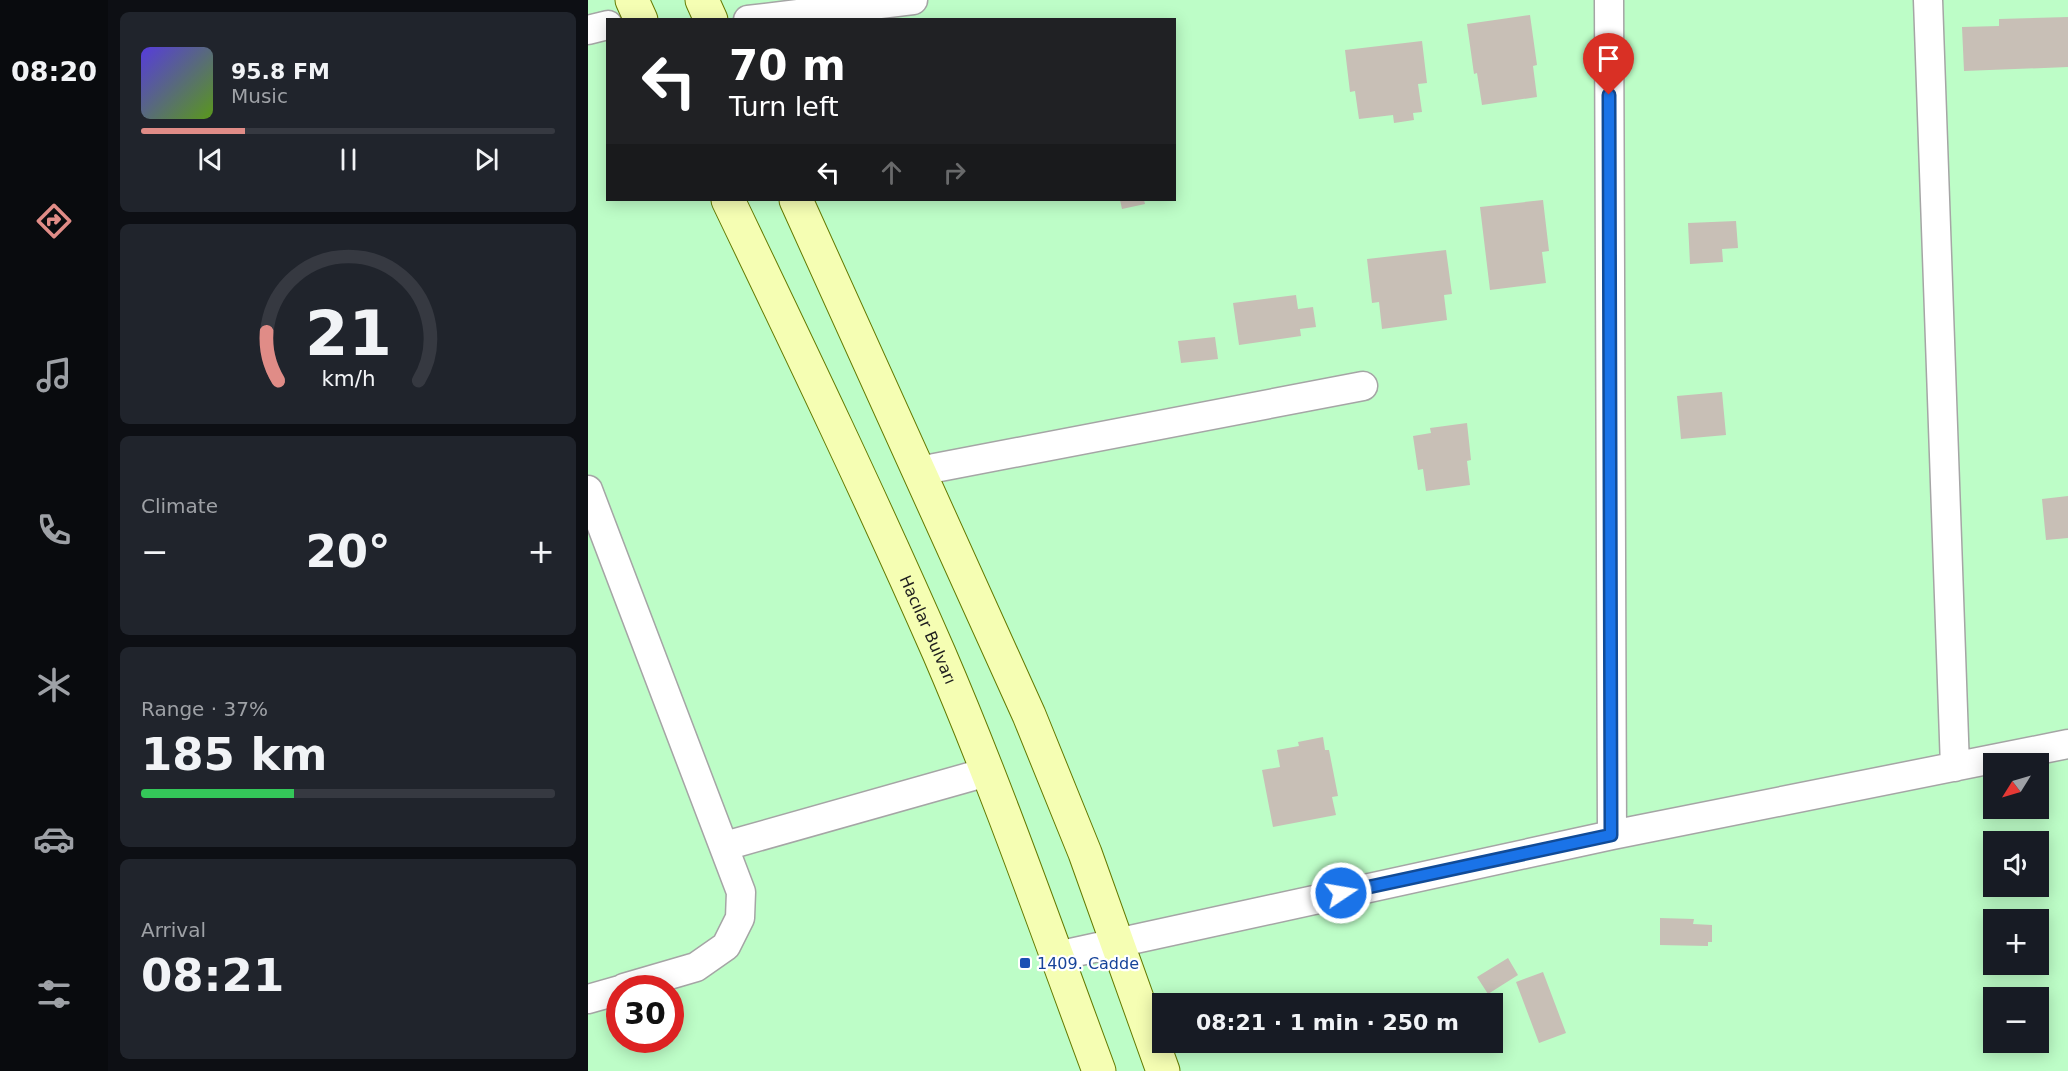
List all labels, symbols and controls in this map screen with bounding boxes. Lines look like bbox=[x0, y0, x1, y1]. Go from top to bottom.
pin bbox=[1583, 33, 1634, 95]
text: 70 m bbox=[729, 41, 846, 90]
icon: left bbox=[630, 42, 708, 120]
icon: arrive bbox=[1592, 42, 1625, 75]
text: 08:20 bbox=[11, 56, 97, 87]
text: 95.8 FM bbox=[231, 59, 330, 84]
text: Music bbox=[231, 84, 288, 108]
text: Turn left bbox=[729, 91, 839, 122]
icon: previous bbox=[194, 143, 227, 176]
icon: pause bbox=[332, 143, 365, 176]
icon: next bbox=[470, 143, 503, 176]
icon: left bbox=[812, 156, 845, 189]
icon: ahead bbox=[875, 156, 908, 189]
icon: right bbox=[938, 156, 971, 189]
icon: directions bbox=[33, 200, 75, 242]
text: 21 bbox=[305, 297, 391, 370]
icon: music bbox=[33, 354, 75, 396]
text: km/h bbox=[321, 366, 375, 391]
text: Climate bbox=[141, 494, 218, 518]
icon: phone bbox=[33, 509, 75, 551]
text: 20° bbox=[305, 525, 391, 578]
text: − bbox=[141, 532, 169, 571]
text: + bbox=[527, 532, 555, 571]
street label: Hacılar Bulvarı bbox=[896, 572, 961, 687]
icon: climate bbox=[33, 664, 75, 706]
text: Range · 37% bbox=[141, 697, 268, 721]
text: 185 km bbox=[141, 728, 327, 781]
north arrow bbox=[1983, 753, 2049, 819]
map controls bbox=[1983, 753, 2049, 1053]
icon: car bbox=[33, 818, 75, 860]
button: sound bbox=[1983, 831, 2049, 897]
position arrow bbox=[1309, 861, 1373, 925]
button: + bbox=[1983, 909, 2049, 975]
text: Arrival bbox=[141, 918, 206, 942]
text: 08:21 bbox=[141, 949, 284, 1002]
place label: 1409. Cadde bbox=[1037, 954, 1139, 973]
marker: 1409. Cadde bbox=[1018, 956, 1032, 970]
icon: filters bbox=[33, 973, 75, 1015]
speed limit sign: 30 bbox=[606, 975, 684, 1053]
button: − bbox=[1983, 987, 2049, 1053]
text: 08:21 · 1 min · 250 m bbox=[1196, 1010, 1459, 1035]

